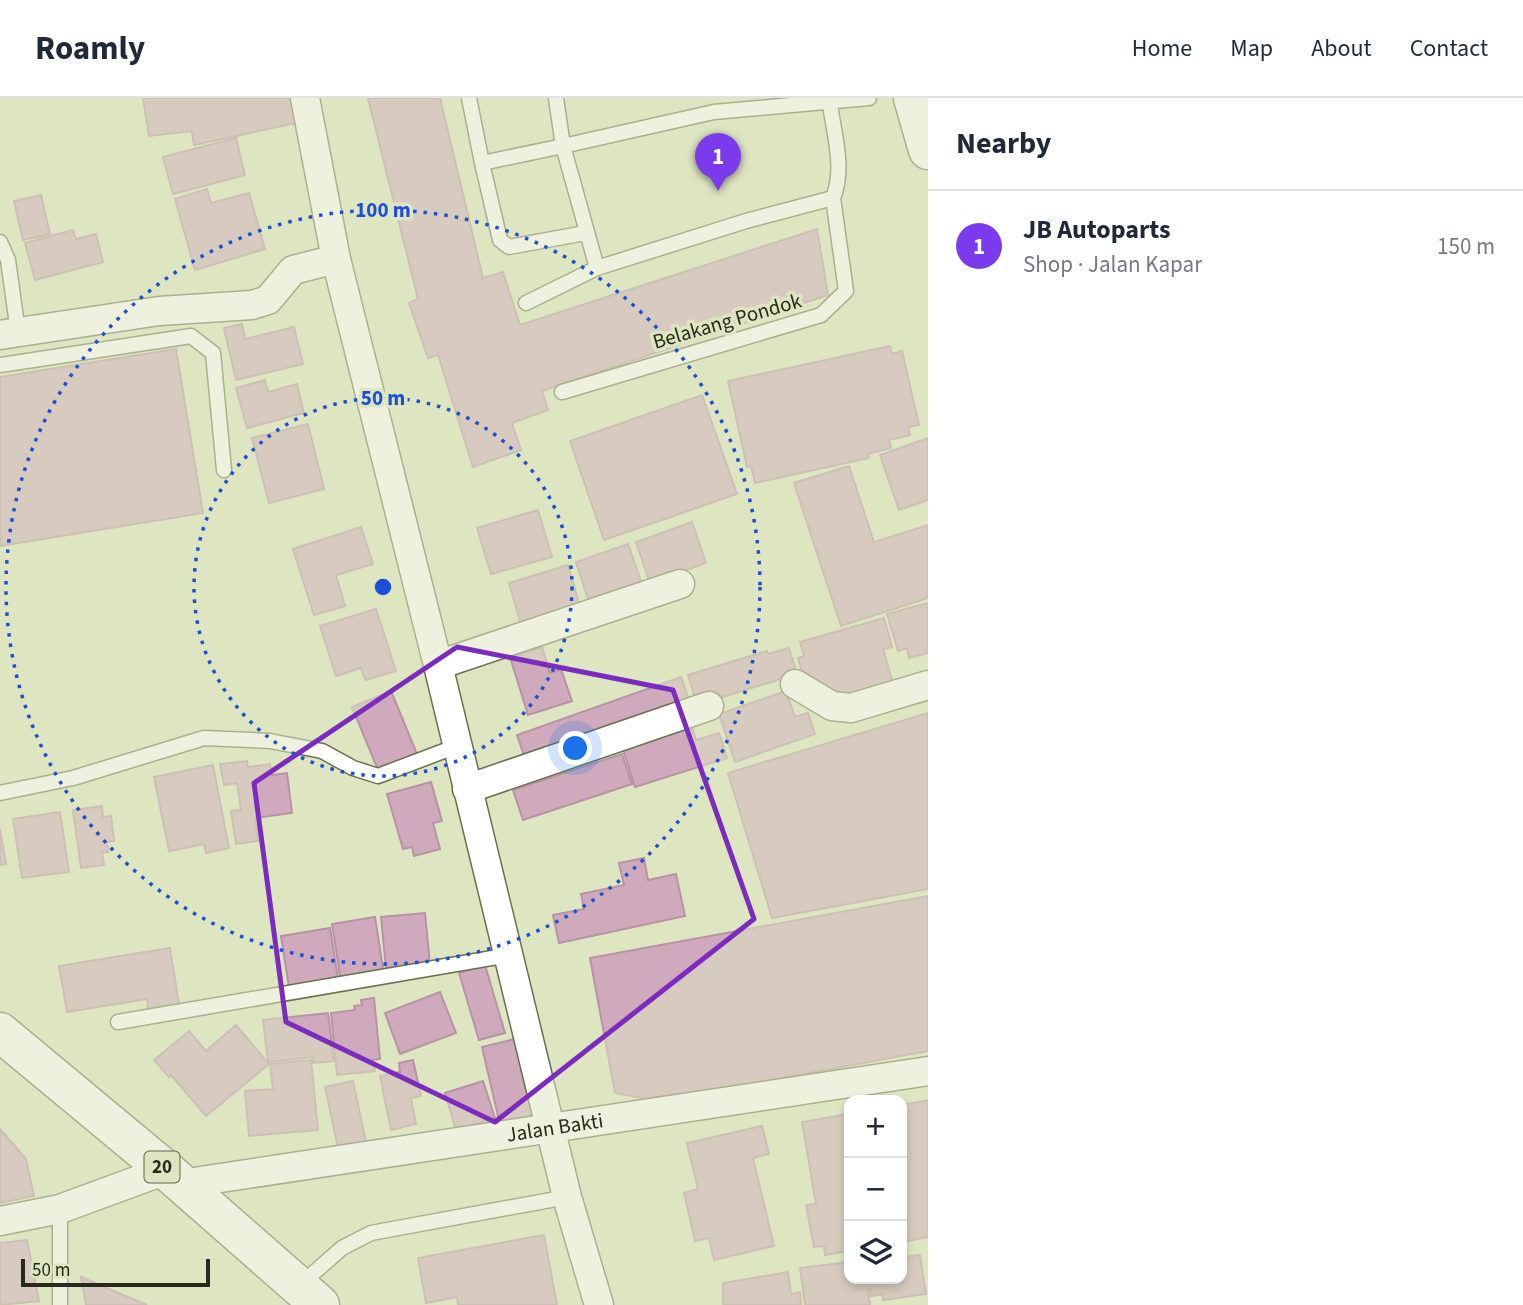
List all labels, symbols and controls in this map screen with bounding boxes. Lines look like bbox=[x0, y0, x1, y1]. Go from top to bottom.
text: Roamly bbox=[35, 25, 145, 72]
text: Home bbox=[1132, 31, 1192, 66]
text: Map bbox=[1230, 31, 1273, 66]
text: About bbox=[1311, 31, 1372, 66]
text: Contact bbox=[1410, 31, 1488, 66]
text: Nearby bbox=[956, 122, 1051, 165]
pin: 1 bbox=[695, 133, 741, 191]
text: 100 m bbox=[355, 195, 411, 225]
text: JB Autoparts bbox=[1023, 211, 1171, 248]
text: 1 bbox=[973, 230, 985, 263]
text: 150 m bbox=[1437, 230, 1495, 263]
text: Shop · Jalan Kapar bbox=[1023, 248, 1202, 281]
street label: Belakang Pondok bbox=[649, 285, 805, 357]
text: 50 m bbox=[361, 383, 405, 413]
centre of rings bbox=[371, 575, 395, 599]
your location bbox=[558, 731, 592, 765]
map controls bbox=[844, 1095, 907, 1284]
button: + bbox=[844, 1095, 907, 1158]
street label: Jalan Bakti bbox=[504, 1105, 605, 1150]
road number: 20 bbox=[144, 1152, 180, 1182]
button: − bbox=[844, 1158, 907, 1221]
button: layers bbox=[844, 1221, 907, 1284]
scale bar bbox=[21, 1256, 210, 1288]
text: 50 m bbox=[32, 1257, 70, 1284]

